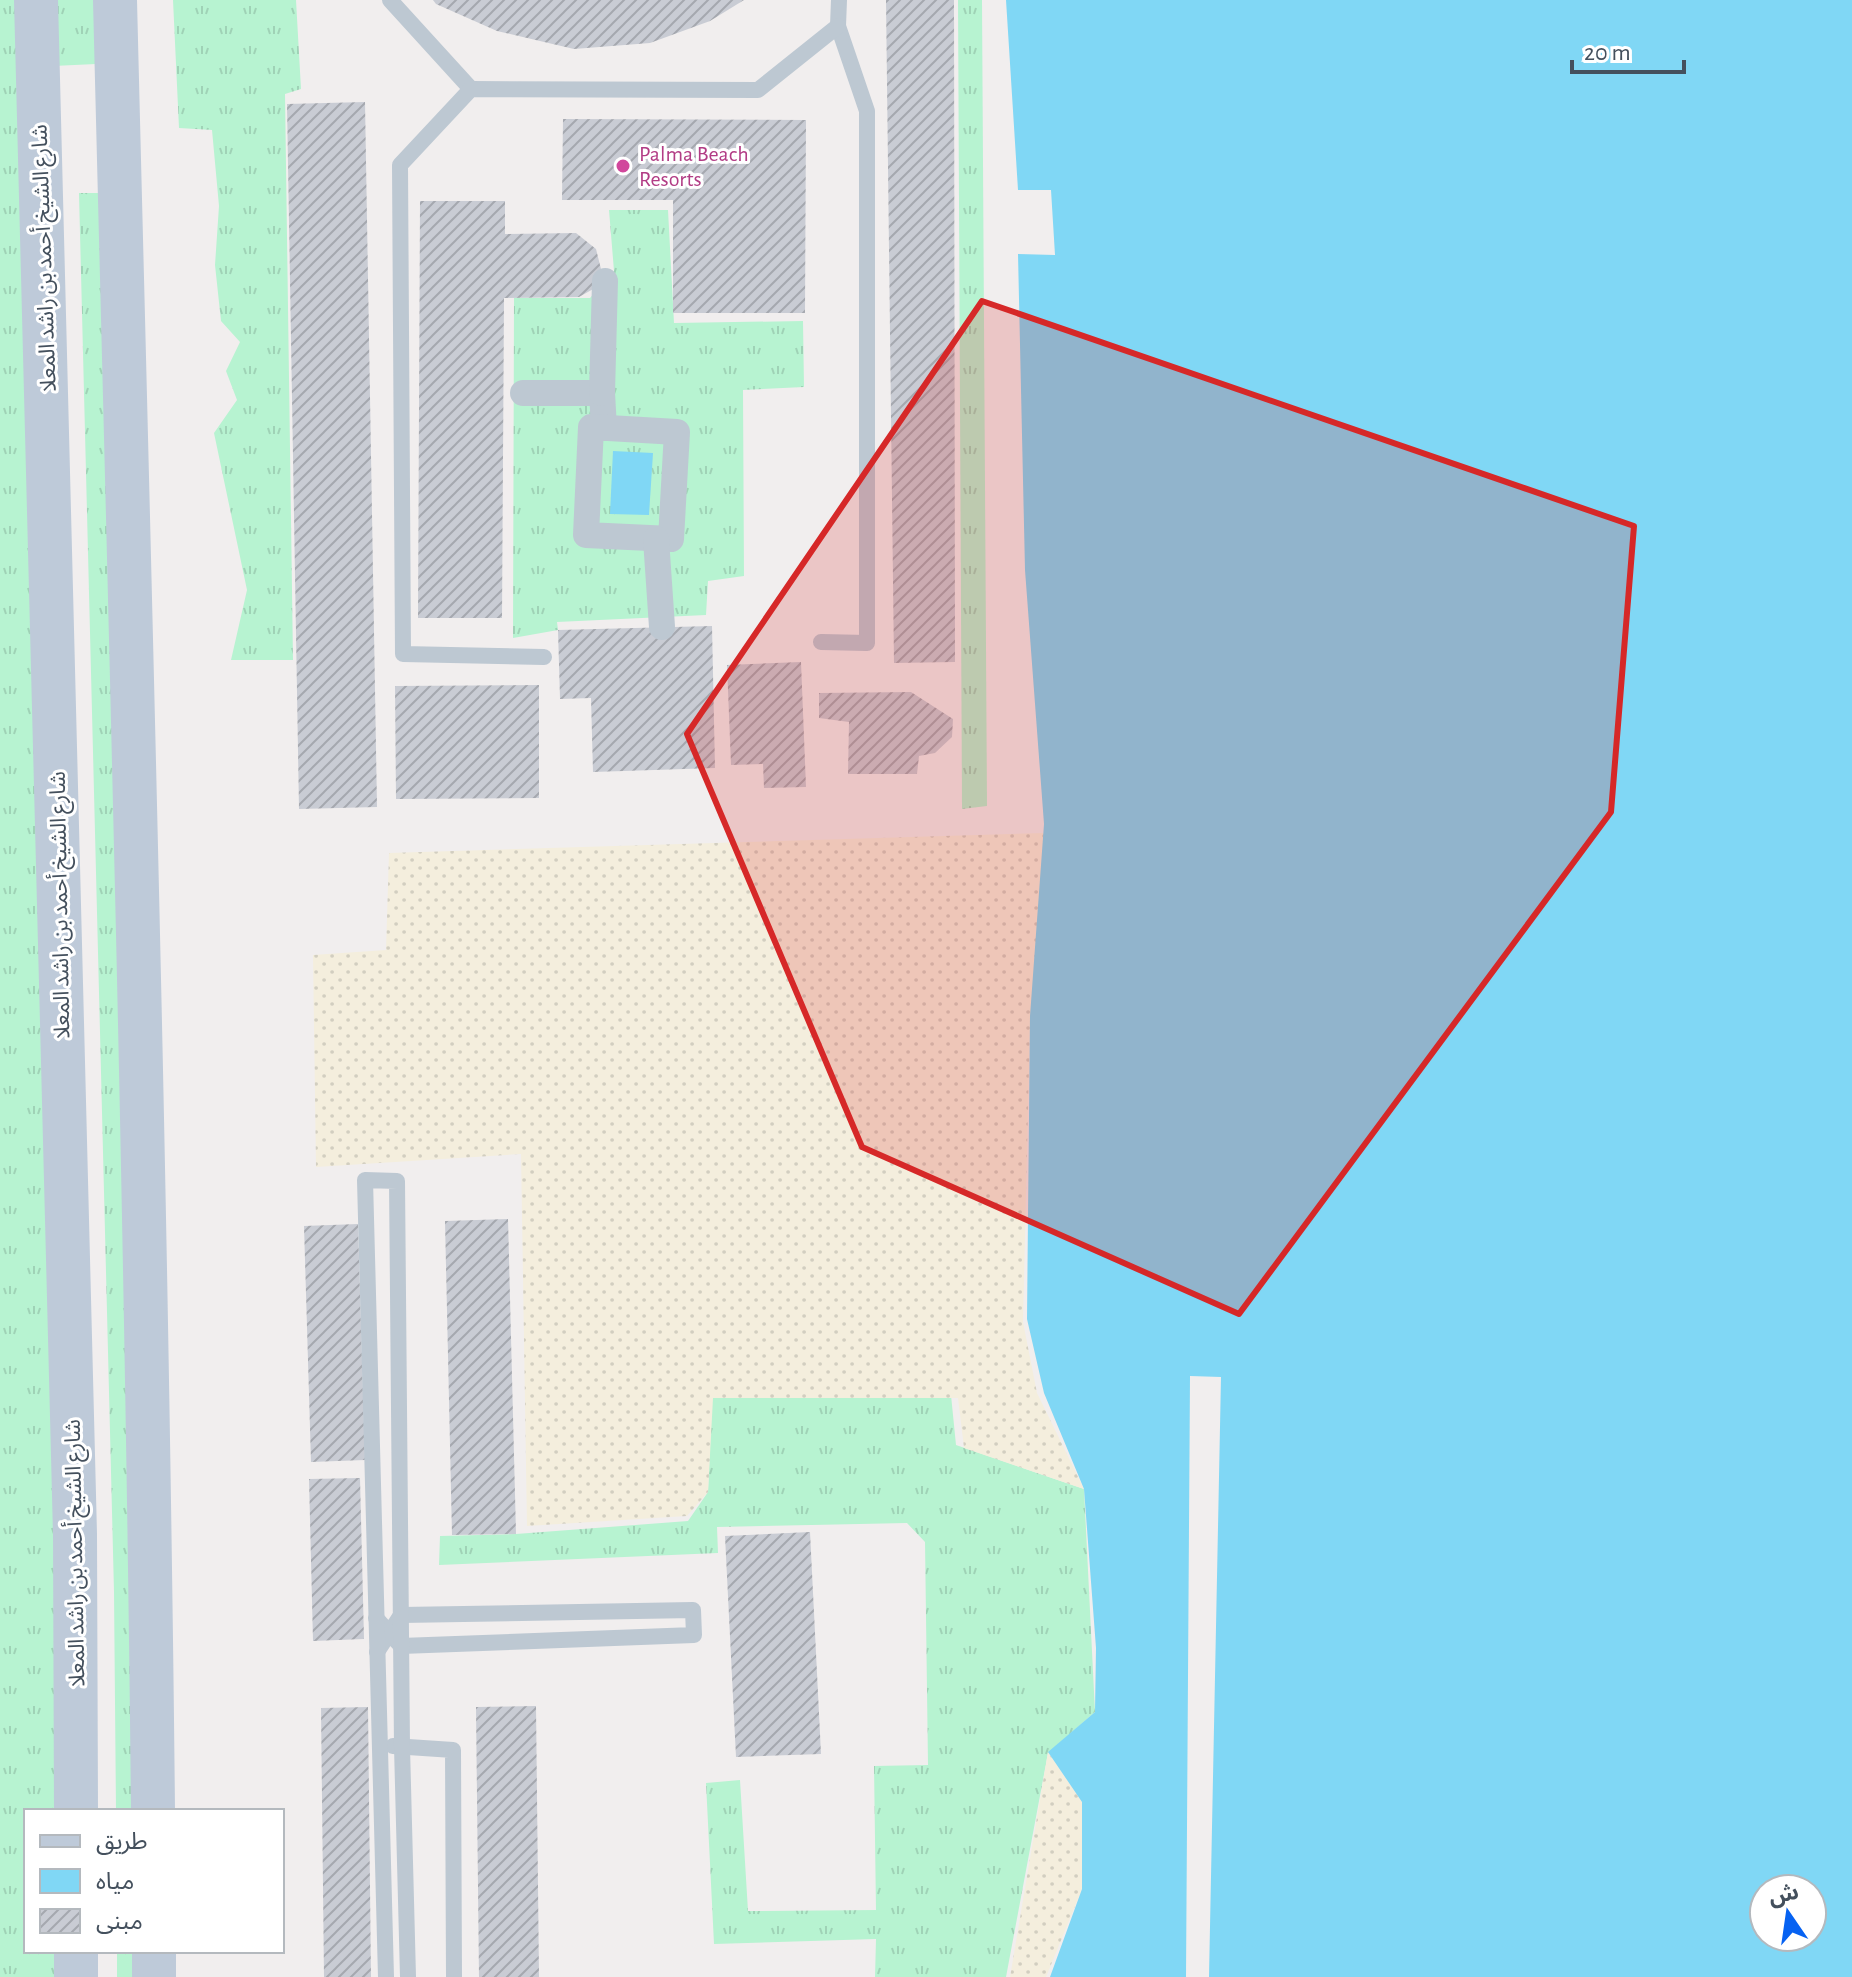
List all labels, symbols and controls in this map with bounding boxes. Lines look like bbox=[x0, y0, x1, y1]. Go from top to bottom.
scale bar bbox=[1572, 24, 1684, 74]
text: 20 m bbox=[1584, 41, 1631, 65]
street label: شارع الشيخ أحمد بن راشد المعلا bbox=[26, 124, 65, 392]
place label: Palma Beach Resorts bbox=[639, 143, 749, 190]
marker: Palma Beach Resorts bbox=[614, 157, 632, 175]
street label: شارع الشيخ أحمد بن راشد المعلا bbox=[44, 771, 78, 1039]
street label: شارع الشيخ أحمد بن راشد المعلا bbox=[59, 1419, 93, 1687]
legend bbox=[24, 1809, 284, 1953]
text: طريق bbox=[96, 1830, 148, 1856]
text: مياه bbox=[96, 1870, 134, 1894]
north arrow bbox=[1748, 1873, 1828, 1953]
text: ش bbox=[1767, 1880, 1801, 1910]
text: مبنى bbox=[96, 1910, 143, 1934]

